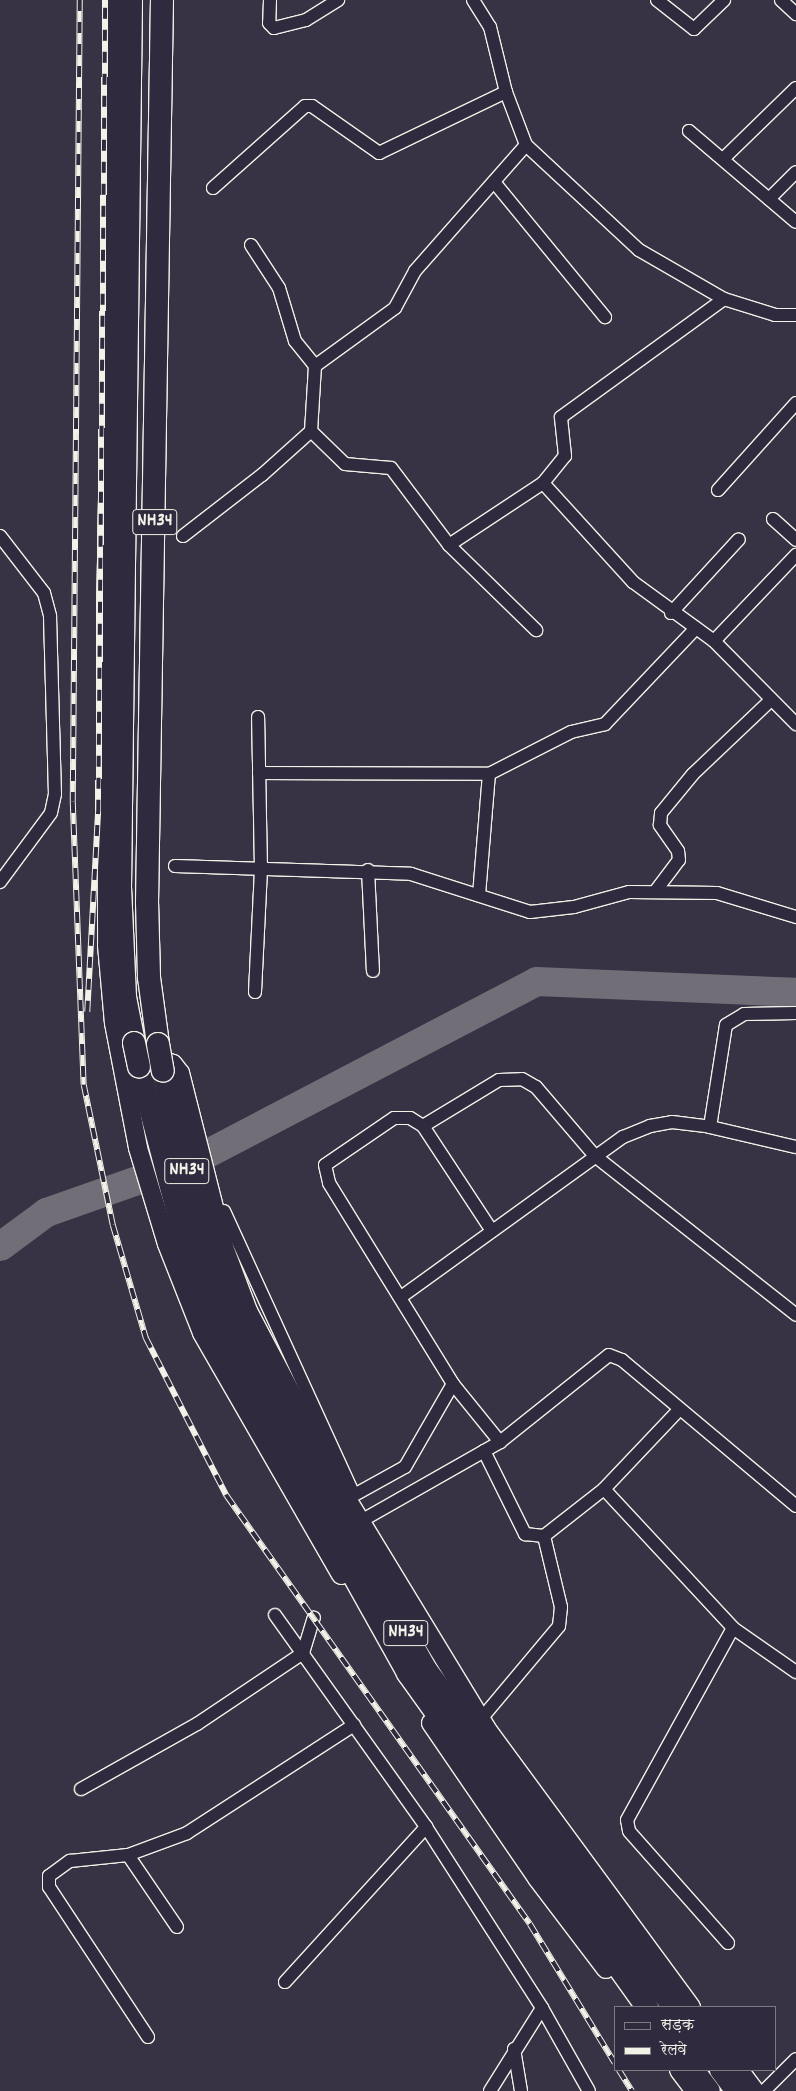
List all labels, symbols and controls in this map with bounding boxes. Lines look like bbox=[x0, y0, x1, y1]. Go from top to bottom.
road number: NH34 bbox=[131, 506, 179, 538]
road number: NH34 bbox=[163, 1154, 211, 1188]
road number: NH34 bbox=[382, 1616, 430, 1650]
legend bbox=[614, 2006, 776, 2071]
text: सड़क bbox=[661, 2015, 694, 2037]
text: रेलवे bbox=[661, 2040, 687, 2062]

